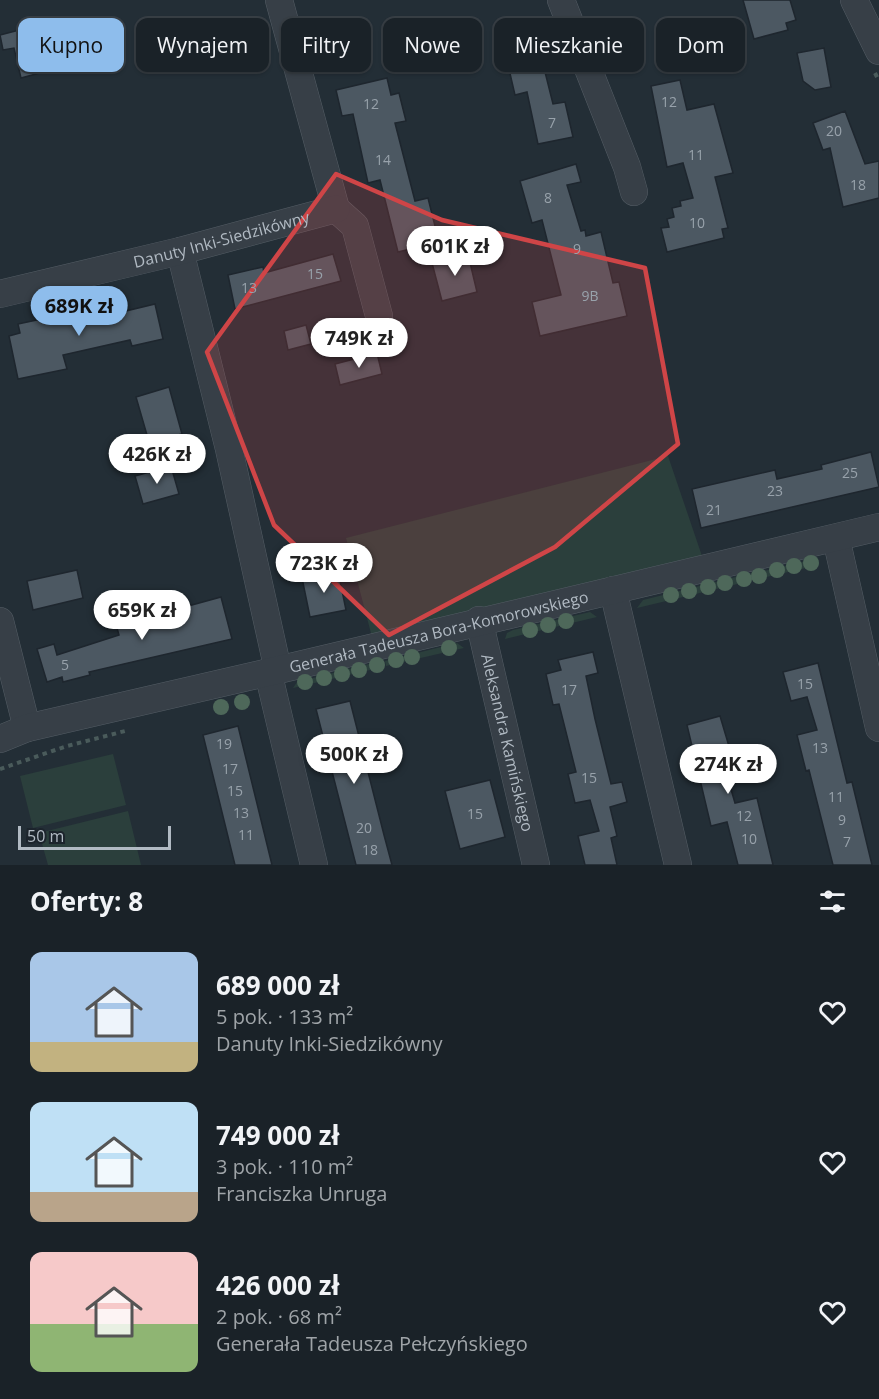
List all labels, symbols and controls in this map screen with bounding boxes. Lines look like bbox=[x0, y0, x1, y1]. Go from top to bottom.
chip: Kupno bbox=[18, 18, 124, 72]
chip: Wynajem bbox=[136, 18, 269, 72]
chip: Filtry bbox=[281, 18, 371, 72]
chip: Nowe bbox=[383, 18, 482, 72]
chip: Mieszkanie bbox=[494, 18, 644, 72]
chip: Dom bbox=[656, 18, 745, 72]
house number: 12 bbox=[661, 92, 677, 111]
house number: 12 bbox=[363, 94, 379, 113]
house number: 7 bbox=[548, 113, 556, 132]
house number: 20 bbox=[826, 121, 842, 140]
house number: 11 bbox=[688, 145, 704, 164]
house number: 14 bbox=[375, 150, 391, 169]
house number: 18 bbox=[850, 175, 866, 194]
house number: 8 bbox=[544, 188, 552, 207]
street label: Danuty Inki-Siedzikówny bbox=[131, 205, 313, 273]
house number: 10 bbox=[689, 213, 705, 232]
pin: 601K zł bbox=[400, 226, 510, 277]
text: 601K zł bbox=[421, 232, 489, 259]
house number: 9 bbox=[573, 239, 581, 258]
house number: 15 bbox=[307, 264, 323, 283]
house number: 13 bbox=[241, 278, 257, 297]
pin: 689K zł bbox=[24, 286, 134, 337]
house number: 9B bbox=[581, 286, 599, 305]
text: 689K zł bbox=[45, 292, 113, 319]
pin: 749K zł bbox=[304, 318, 414, 369]
text: 749K zł bbox=[325, 324, 393, 351]
pin: 426K zł bbox=[102, 434, 212, 485]
text: 426K zł bbox=[123, 440, 191, 467]
house number: 25 bbox=[842, 463, 858, 482]
house number: 23 bbox=[767, 481, 783, 500]
house number: 21 bbox=[706, 500, 722, 519]
pin: 723K zł bbox=[269, 543, 379, 594]
text: 723K zł bbox=[290, 549, 358, 576]
street label: Generała Tadeusza Bora-Komorowskiego bbox=[287, 586, 591, 678]
pin: 659K zł bbox=[87, 590, 197, 641]
text: 659K zł bbox=[108, 596, 176, 623]
street label: Aleksandra Kamińskiego bbox=[476, 652, 539, 834]
house number: 5 bbox=[61, 655, 69, 674]
house number: 15 bbox=[797, 674, 813, 693]
house number: 17 bbox=[561, 680, 577, 699]
house number: 19 bbox=[216, 734, 232, 753]
pin: 500K zł bbox=[299, 734, 409, 785]
house number: 13 bbox=[812, 738, 828, 757]
text: 500K zł bbox=[320, 740, 388, 767]
pin: 274K zł bbox=[673, 744, 783, 795]
text: 274K zł bbox=[694, 750, 762, 777]
house number: 17 bbox=[222, 759, 238, 778]
house number: 15 bbox=[581, 768, 597, 787]
house number: 15 bbox=[227, 781, 243, 800]
house number: 11 bbox=[828, 787, 844, 806]
house number: 13 bbox=[233, 803, 249, 822]
house number: 15 bbox=[467, 804, 483, 823]
house number: 12 bbox=[736, 806, 752, 825]
house number: 9 bbox=[838, 810, 846, 829]
house number: 20 bbox=[356, 818, 372, 837]
scale bar bbox=[18, 823, 171, 850]
text: 50 m bbox=[27, 825, 64, 847]
house number: 11 bbox=[238, 825, 254, 844]
house number: 10 bbox=[741, 829, 757, 848]
house number: 7 bbox=[843, 832, 851, 851]
house number: 18 bbox=[362, 840, 378, 859]
text: Oferty: 8 bbox=[30, 883, 143, 919]
icon: filters bbox=[816, 885, 849, 918]
text: 689 000 zł bbox=[216, 967, 339, 1003]
icon: home bbox=[78, 976, 150, 1048]
icon: heart bbox=[816, 996, 849, 1029]
text: 5 pok. · 133 m² bbox=[216, 1003, 353, 1030]
text: Danuty Inki-Siedzikówny bbox=[216, 1030, 443, 1057]
text: 749 000 zł bbox=[216, 1117, 339, 1153]
icon: home bbox=[78, 1126, 150, 1198]
icon: heart bbox=[816, 1146, 849, 1179]
text: 3 pok. · 110 m² bbox=[216, 1153, 353, 1180]
text: Franciszka Unruga bbox=[216, 1180, 387, 1207]
text: 426 000 zł bbox=[216, 1267, 339, 1303]
icon: home bbox=[78, 1276, 150, 1348]
icon: heart bbox=[816, 1296, 849, 1329]
text: 2 pok. · 68 m² bbox=[216, 1303, 342, 1330]
text: Generała Tadeusza Pełczyńskiego bbox=[216, 1330, 528, 1357]

